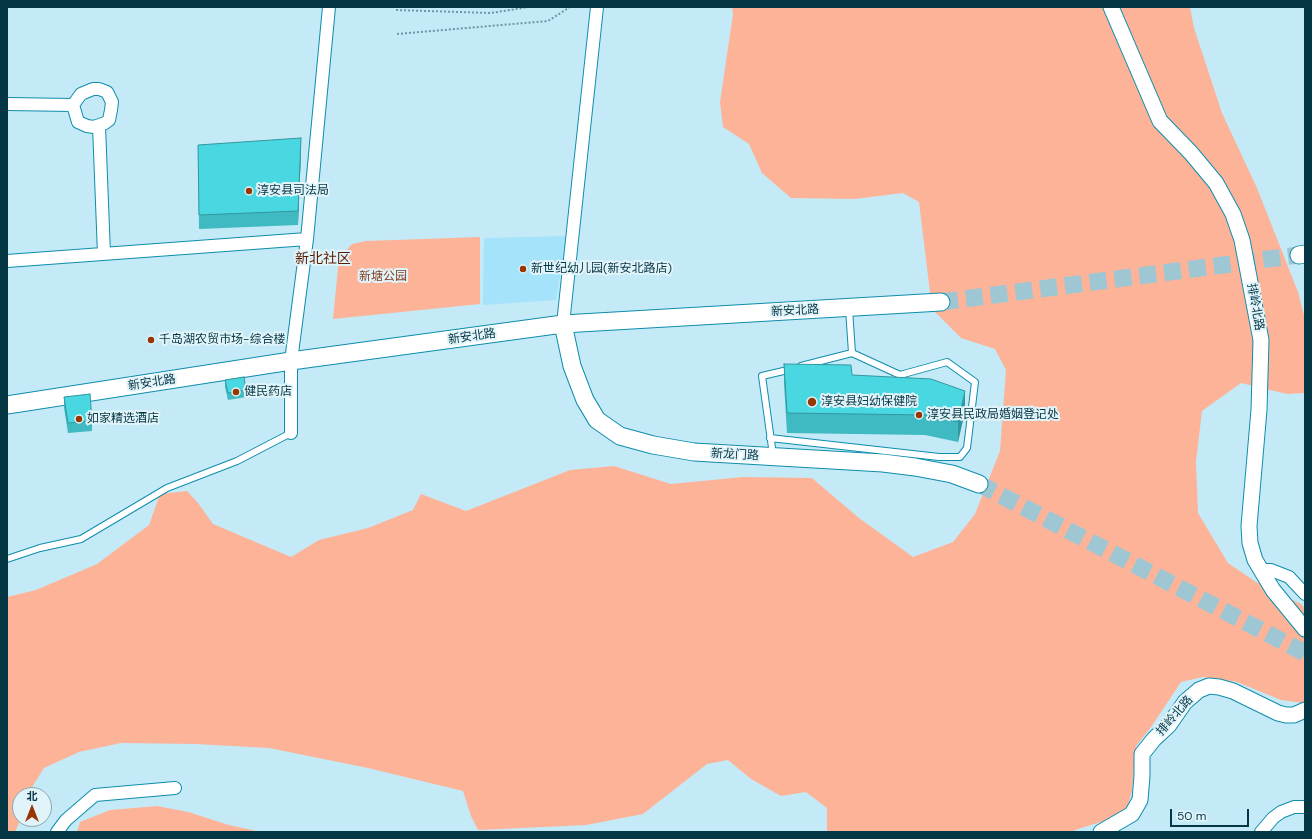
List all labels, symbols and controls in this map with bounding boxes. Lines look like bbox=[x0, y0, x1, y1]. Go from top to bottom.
place label: 淳安县司法局 bbox=[257, 184, 329, 198]
marker: 淳安县司法局 bbox=[244, 186, 254, 196]
district label: 新北社区 bbox=[295, 251, 351, 267]
place label: 新世纪幼儿园(新安北路店) bbox=[531, 262, 672, 276]
marker: 新世纪幼儿园(新安北路店) bbox=[518, 264, 528, 274]
park label: 新塘公园 bbox=[359, 270, 407, 284]
street label: 排岭北路 bbox=[1244, 282, 1266, 332]
street label: 新安北路 bbox=[771, 303, 819, 319]
street label: 新安北路 bbox=[447, 327, 497, 347]
place label: 千岛湖农贸市场-综合楼 bbox=[159, 333, 285, 347]
marker: 千岛湖农贸市场-综合楼 bbox=[146, 335, 156, 345]
street label: 新安北路 bbox=[127, 372, 177, 394]
place label: 健民药店 bbox=[244, 385, 292, 399]
marker: 健民药店 bbox=[231, 387, 241, 397]
place label: 淳安县妇幼保健院 bbox=[821, 395, 917, 409]
marker: 淳安县妇幼保健院 bbox=[806, 396, 818, 408]
place label: 淳安县民政局婚姻登记处 bbox=[927, 408, 1059, 422]
marker: 淳安县民政局婚姻登记处 bbox=[914, 410, 924, 420]
place label: 如家精选酒店 bbox=[87, 412, 159, 426]
marker: 如家精选酒店 bbox=[74, 414, 84, 424]
street label: 新龙门路 bbox=[711, 447, 759, 463]
street label: 排岭北路 bbox=[1154, 693, 1196, 739]
north arrow bbox=[12, 787, 52, 827]
text: 北 bbox=[27, 789, 38, 803]
scale bar bbox=[1172, 801, 1251, 827]
text: 50 m bbox=[1177, 808, 1206, 824]

